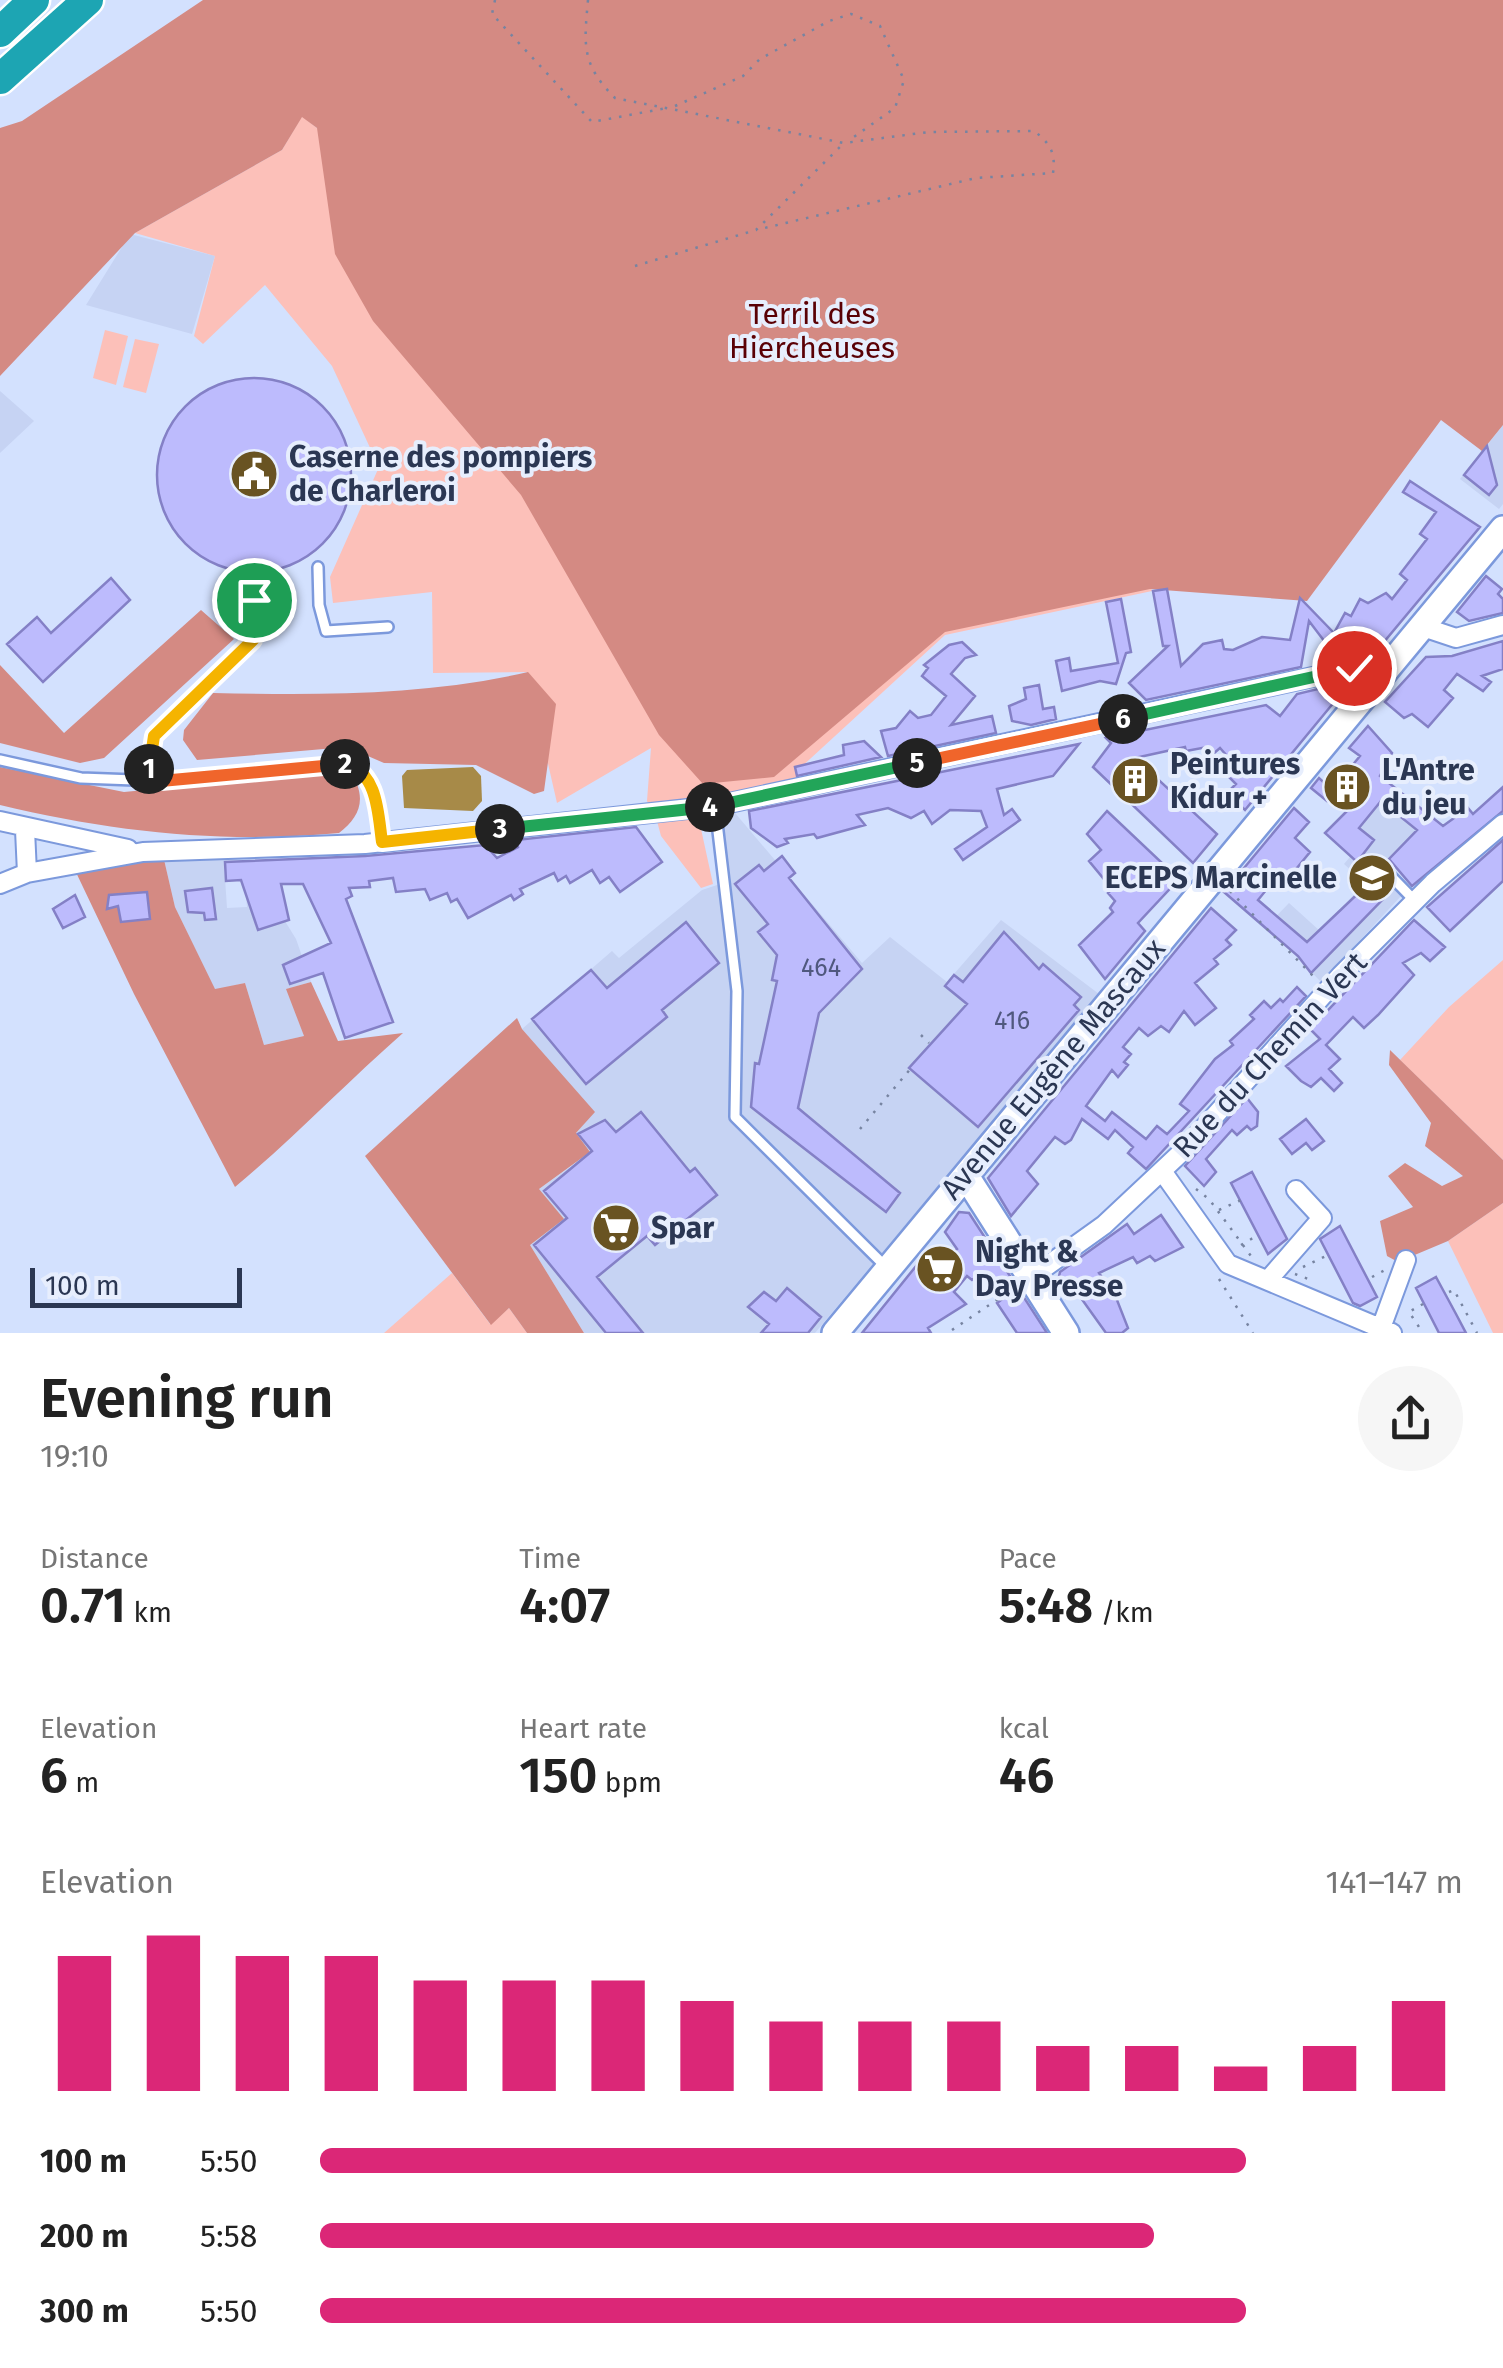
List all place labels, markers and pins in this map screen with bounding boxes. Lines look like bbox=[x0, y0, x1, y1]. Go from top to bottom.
place label: Caserne des pompiers de Charleroi bbox=[289, 439, 592, 509]
public building icon: Caserne des pompiers de Charleroi bbox=[228, 448, 280, 500]
pin bbox=[212, 558, 297, 643]
pin bbox=[1312, 626, 1397, 711]
pin: 6 bbox=[1098, 694, 1148, 744]
pin: 5 bbox=[892, 738, 942, 788]
pin: 2 bbox=[320, 739, 370, 789]
pin: 1 bbox=[124, 744, 174, 794]
place label: Peintures Kidur + bbox=[1170, 746, 1300, 816]
place label: L'Antre du jeu bbox=[1382, 752, 1475, 822]
building icon: Peintures Kidur + bbox=[1109, 755, 1161, 807]
building icon: L'Antre du jeu bbox=[1321, 761, 1373, 813]
pin: 4 bbox=[685, 782, 735, 832]
pin: 3 bbox=[475, 804, 525, 854]
school or university icon: ECEPS Marcinelle bbox=[1346, 852, 1398, 904]
place label: ECEPS Marcinelle bbox=[1105, 860, 1337, 896]
supermarket icon: Spar bbox=[590, 1202, 642, 1254]
place label: Spar bbox=[651, 1210, 715, 1246]
place label: Night & Day Presse bbox=[975, 1234, 1123, 1304]
supermarket icon: Night & Day Presse bbox=[914, 1243, 966, 1295]

